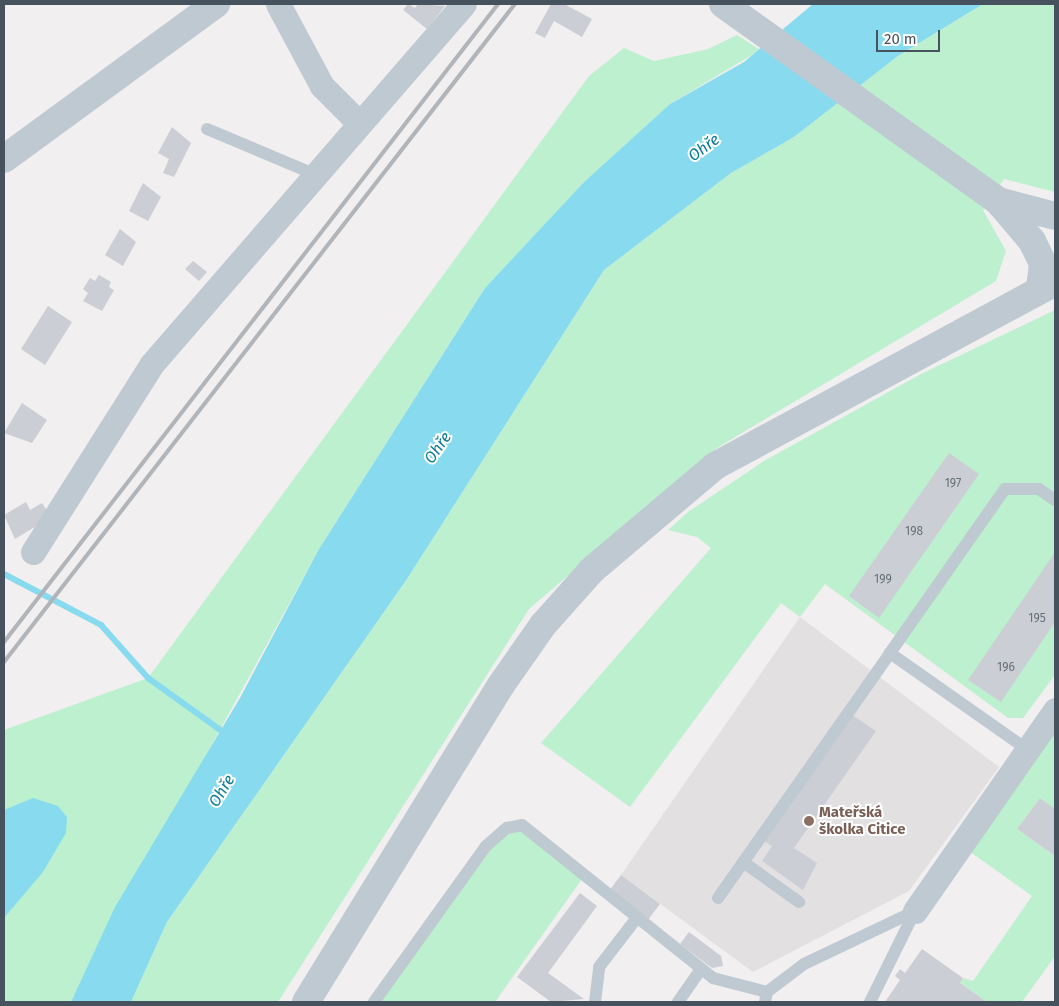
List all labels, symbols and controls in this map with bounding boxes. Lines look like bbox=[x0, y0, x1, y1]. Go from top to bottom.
scale bar bbox=[879, 20, 943, 52]
text: 20 m bbox=[884, 30, 917, 48]
water label: Ohře bbox=[685, 130, 723, 166]
water label: Ohře bbox=[420, 429, 456, 467]
house number: 197 bbox=[945, 477, 961, 491]
house number: 198 bbox=[905, 525, 923, 539]
house number: 199 bbox=[874, 573, 892, 587]
house number: 195 bbox=[1028, 612, 1046, 626]
house number: 196 bbox=[997, 661, 1015, 675]
water label: Ohře bbox=[205, 771, 239, 811]
place label: Mateřská školka Citice bbox=[819, 803, 905, 838]
marker: Mateřská školka Citice bbox=[803, 815, 815, 827]

